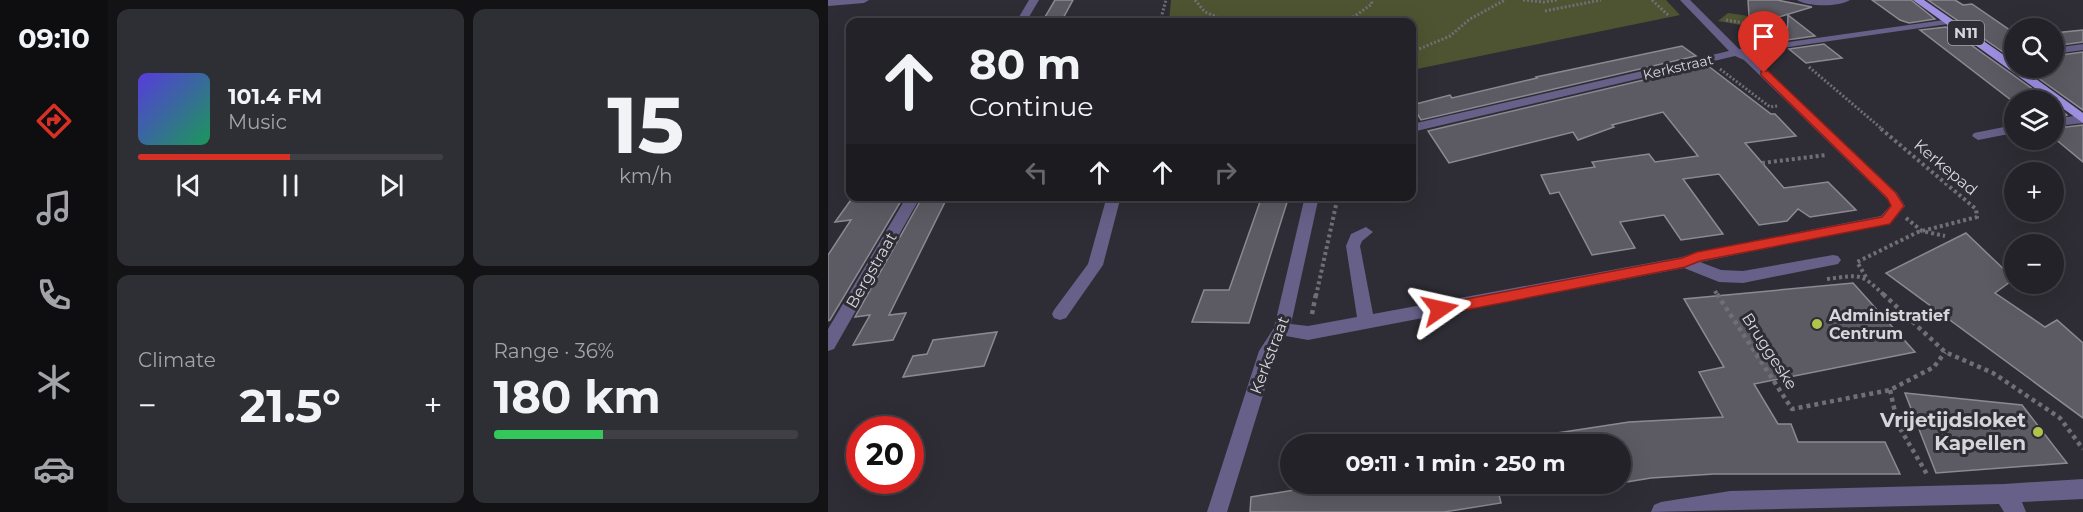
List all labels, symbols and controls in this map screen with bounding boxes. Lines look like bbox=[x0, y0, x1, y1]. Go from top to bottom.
pin bbox=[1738, 11, 1789, 73]
map controls bbox=[2004, 18, 2064, 294]
button: search bbox=[2004, 18, 2064, 78]
icon: arrive bbox=[1747, 20, 1780, 53]
road number: N11 bbox=[1948, 21, 1984, 45]
text: 09:10 bbox=[18, 22, 90, 55]
text: 80 m bbox=[969, 38, 1081, 90]
icon: ahead bbox=[870, 42, 948, 120]
street label: Kerkstraat bbox=[1641, 50, 1715, 84]
text: 15 bbox=[607, 77, 684, 173]
text: 101.4 FM bbox=[228, 83, 322, 110]
text: Continue bbox=[969, 90, 1094, 123]
button: layers bbox=[2004, 90, 2064, 150]
icon: directions bbox=[33, 100, 75, 142]
text: Music bbox=[228, 110, 287, 134]
street label: Kerkepad bbox=[1910, 135, 1981, 199]
icon: left bbox=[1020, 156, 1053, 189]
icon: ahead bbox=[1083, 156, 1116, 189]
icon: ahead bbox=[1146, 156, 1179, 189]
icon: right bbox=[1209, 156, 1242, 189]
button: + bbox=[2004, 162, 2064, 222]
text: km/h bbox=[619, 164, 672, 188]
icon: previous bbox=[172, 169, 205, 202]
icon: pause bbox=[274, 169, 307, 202]
icon: next bbox=[375, 169, 408, 202]
icon: music bbox=[33, 187, 75, 229]
street label: Bergstraat bbox=[842, 229, 901, 312]
button: − bbox=[2004, 234, 2064, 294]
icon: phone bbox=[33, 274, 75, 316]
position arrow bbox=[1408, 277, 1472, 341]
place label: Administratief Centrum bbox=[1828, 306, 1950, 343]
street label: Bruggeske bbox=[1738, 309, 1801, 393]
street label: Kerkstraat bbox=[1246, 313, 1293, 397]
marker: Administratief Centrum bbox=[1810, 317, 1824, 331]
text: Range · 36% bbox=[494, 339, 614, 363]
text: Climate bbox=[138, 348, 216, 372]
icon: climate bbox=[33, 361, 75, 403]
text: 180 km bbox=[494, 369, 661, 424]
text: 21.5° bbox=[240, 378, 341, 433]
text: − bbox=[138, 385, 157, 425]
text: + bbox=[424, 385, 443, 425]
place label: Vrijetijdsloket Kapellen bbox=[1879, 408, 2026, 455]
speed limit sign: 20 bbox=[846, 416, 924, 494]
marker: Vrijetijdsloket Kapellen bbox=[2031, 425, 2045, 439]
icon: car bbox=[33, 448, 75, 490]
text: 09:11 · 1 min · 250 m bbox=[1345, 450, 1566, 477]

